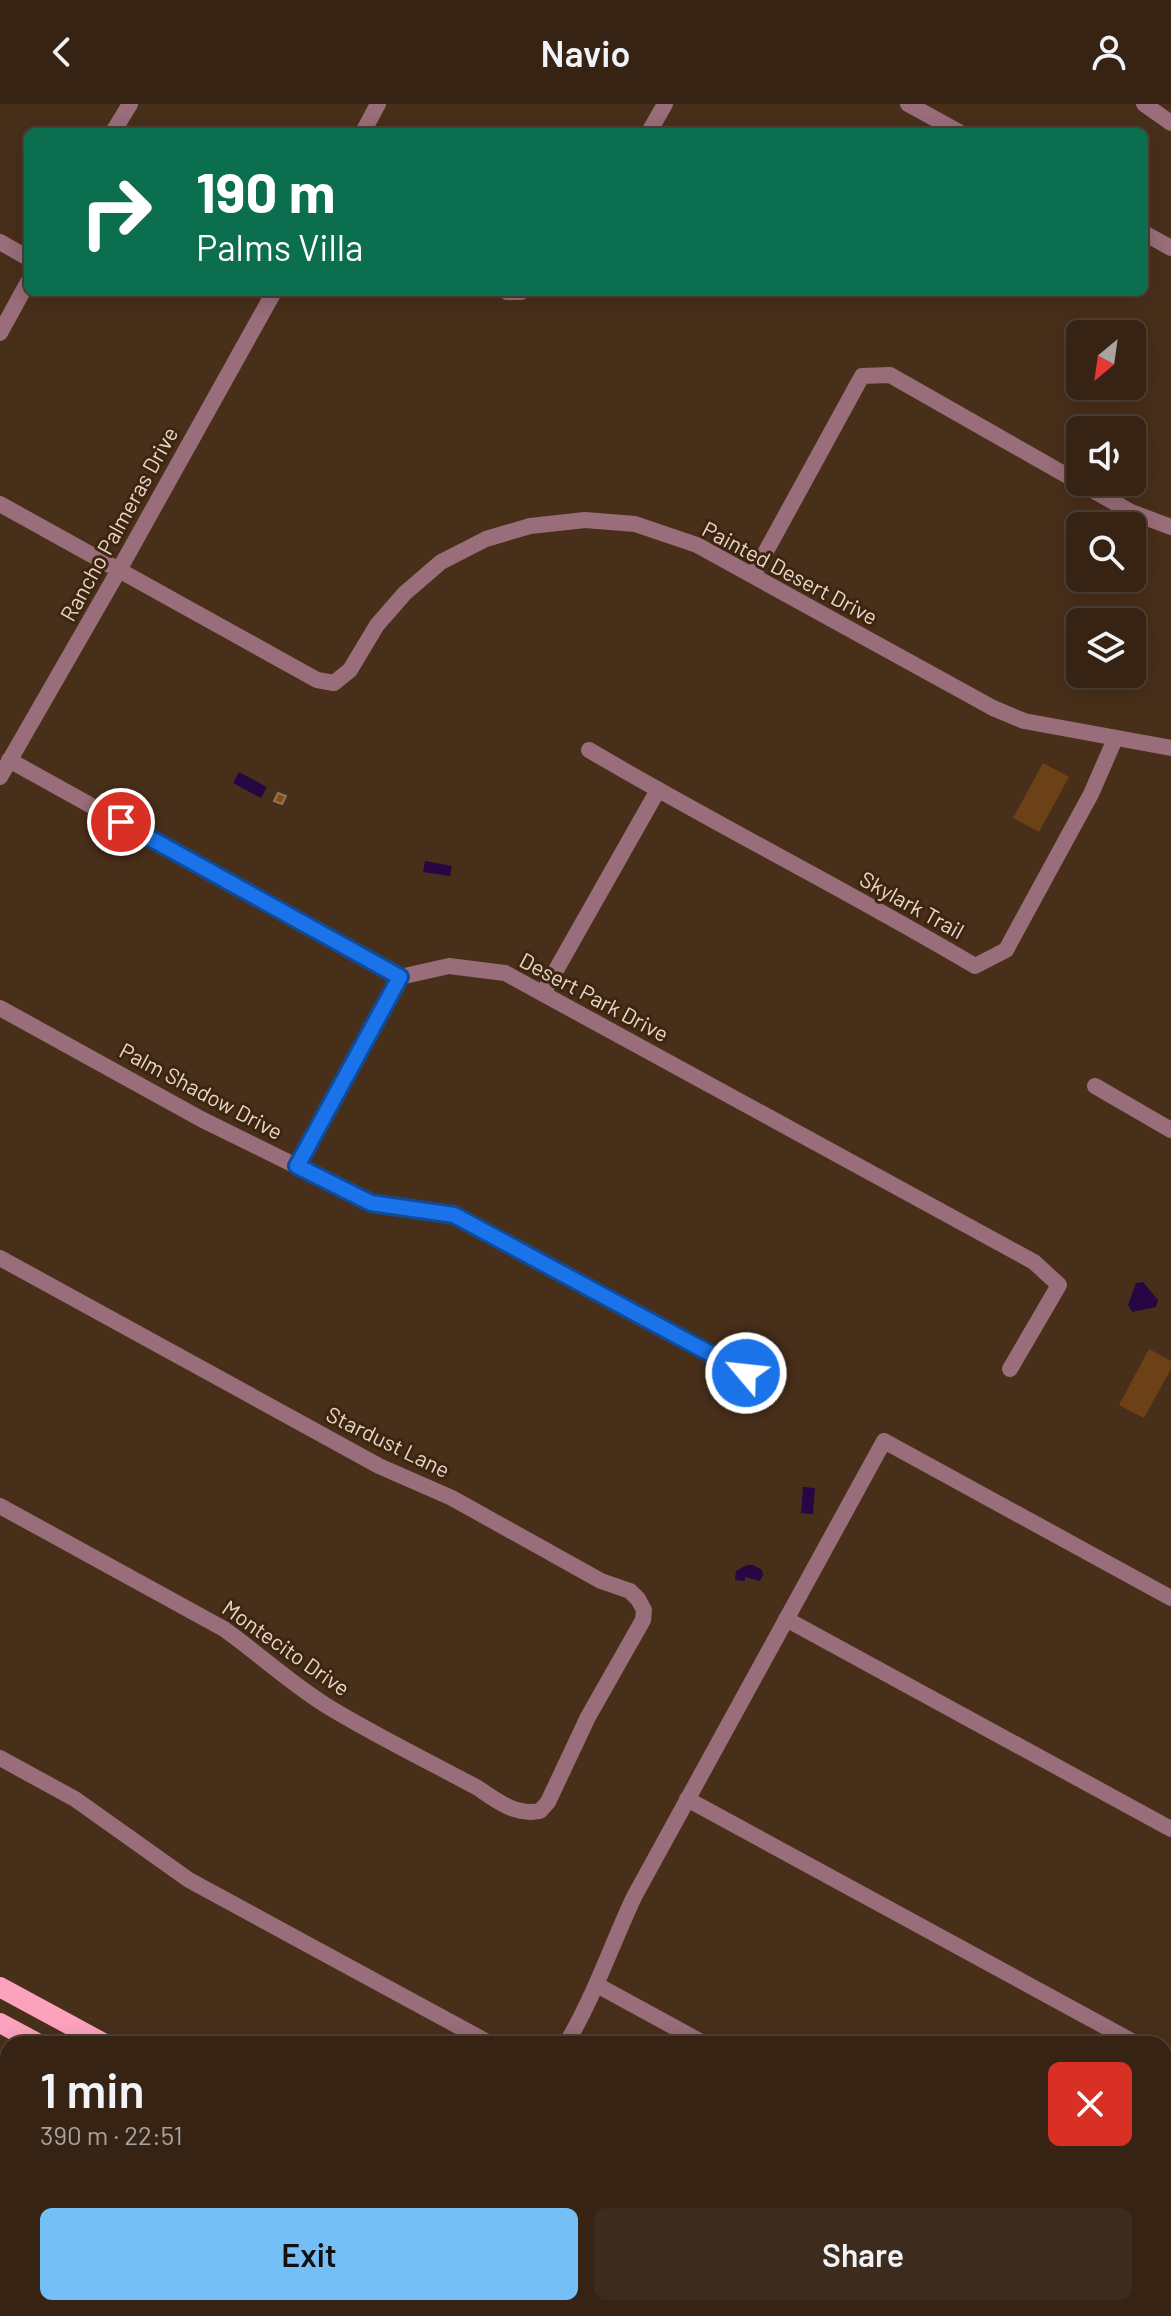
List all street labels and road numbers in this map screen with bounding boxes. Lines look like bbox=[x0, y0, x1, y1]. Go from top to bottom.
street label: Rancho Palmeras Drive bbox=[54, 422, 182, 625]
street label: Painted Desert Drive bbox=[698, 515, 883, 629]
street label: Skylark Trail bbox=[856, 865, 969, 943]
street label: Desert Park Drive bbox=[516, 946, 673, 1046]
street label: Palm Shadow Drive bbox=[116, 1036, 287, 1144]
street label: Stardust Lane bbox=[323, 1400, 454, 1482]
street label: Montecito Drive bbox=[218, 1594, 355, 1701]

